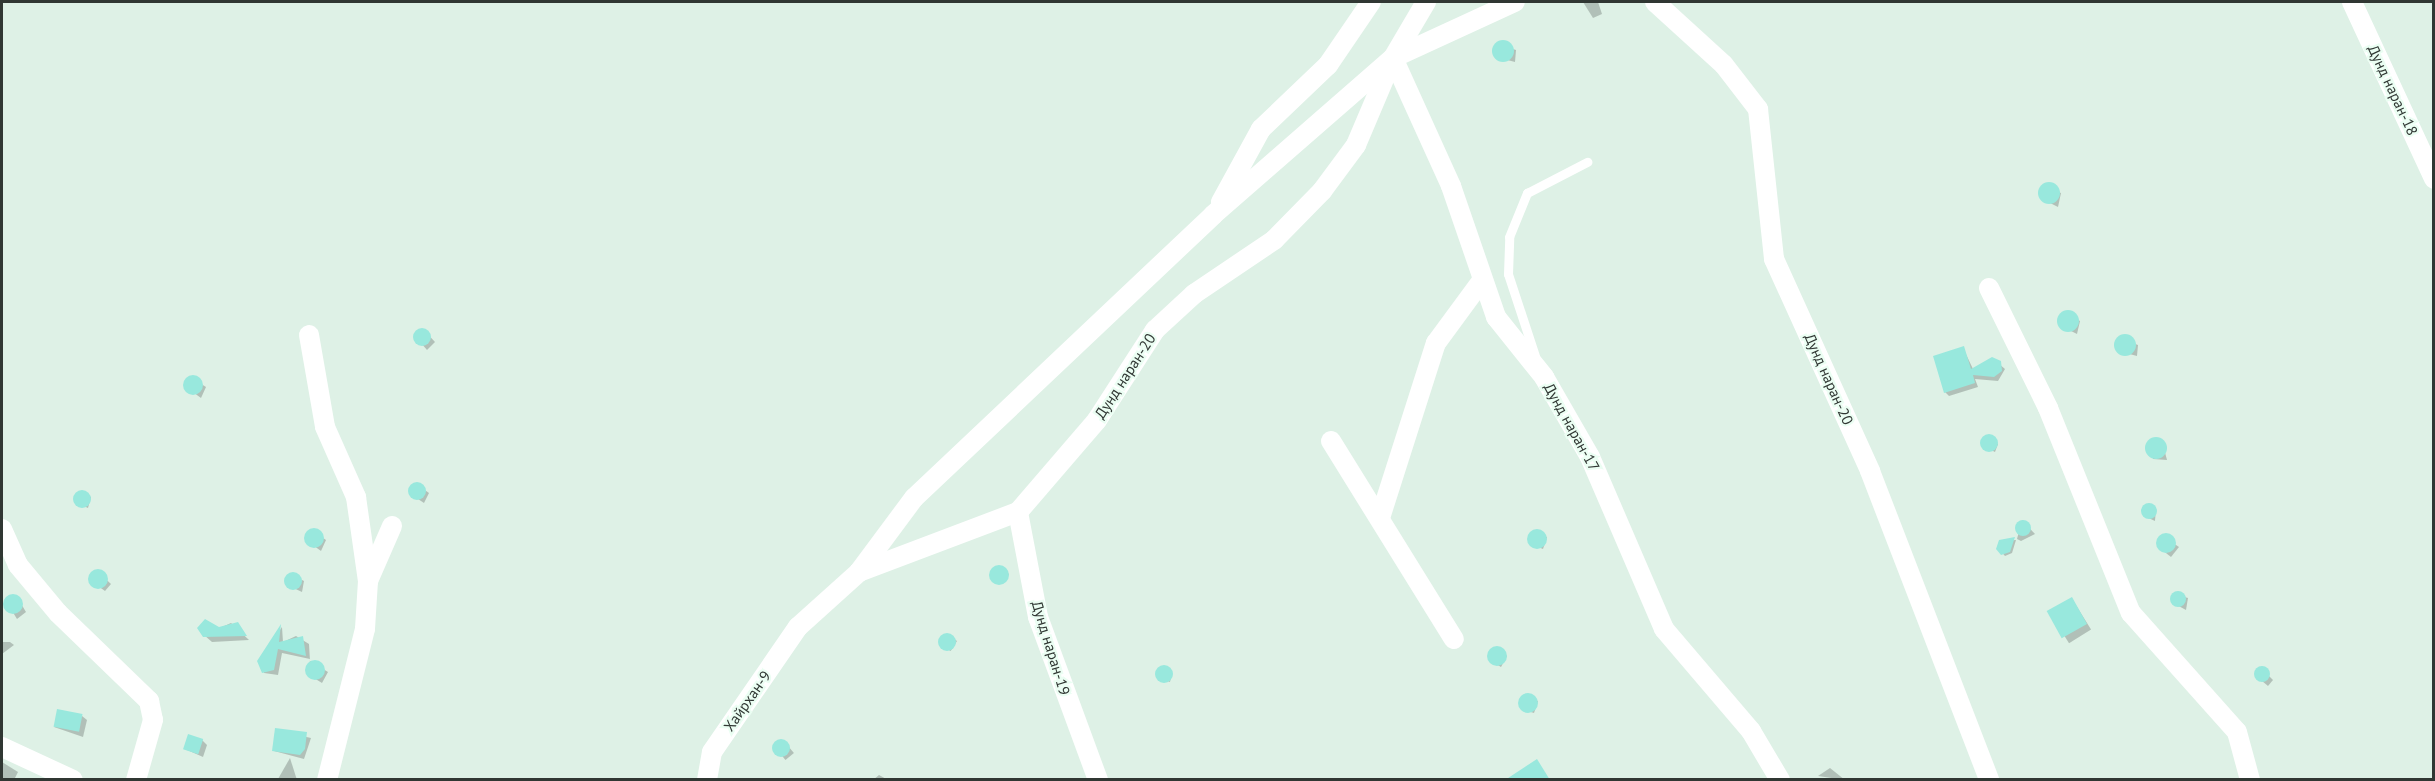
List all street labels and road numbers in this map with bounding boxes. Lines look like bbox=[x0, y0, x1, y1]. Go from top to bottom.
street label: Дунд наран-18 bbox=[2364, 42, 2422, 138]
street label: Дунд наран-20 bbox=[1091, 330, 1159, 422]
street label: Дунд наран-20 bbox=[1801, 331, 1857, 427]
street label: Дунд наран-17 bbox=[1540, 380, 1604, 474]
street label: Дунд наран-19 bbox=[1028, 599, 1074, 697]
street label: Хайрхан-9 bbox=[720, 667, 774, 735]

